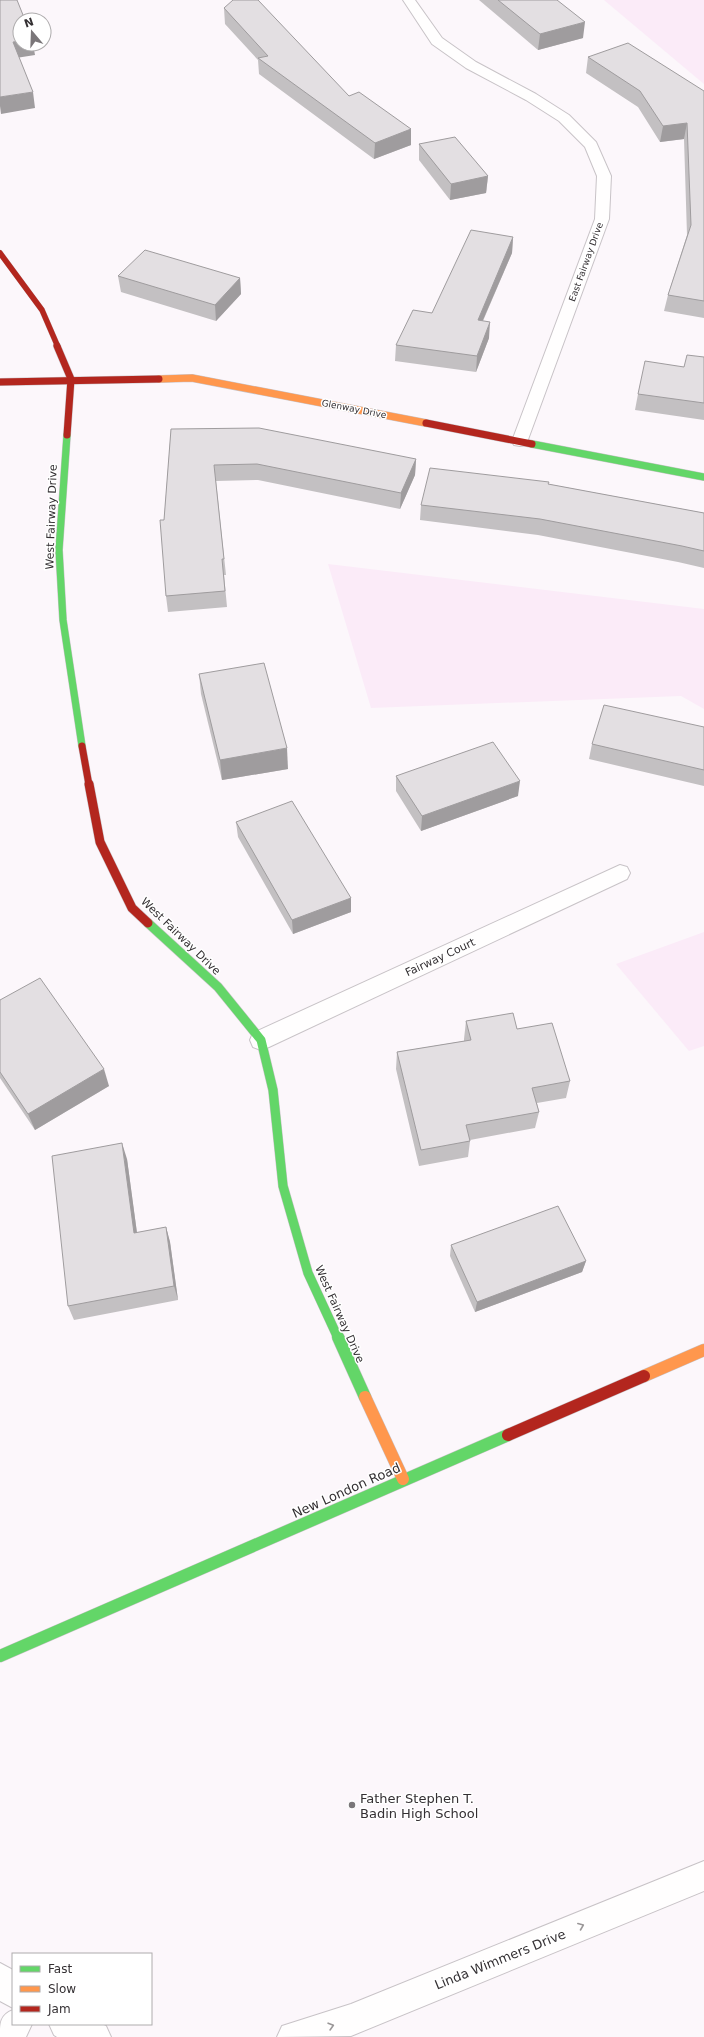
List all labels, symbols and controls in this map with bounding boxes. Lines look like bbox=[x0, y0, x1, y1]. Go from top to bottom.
north arrow bbox=[12, 12, 52, 52]
text: N bbox=[22, 15, 35, 31]
street label: East Fairway Drive bbox=[567, 221, 605, 303]
street label: Glenway Drive bbox=[321, 398, 388, 420]
street label: West Fairway Drive bbox=[43, 464, 60, 570]
street label: West Fairway Drive bbox=[138, 895, 223, 978]
street label: Fairway Court bbox=[403, 935, 478, 979]
street label: West Fairway Drive bbox=[312, 1263, 367, 1365]
street label: New London Road bbox=[290, 1460, 403, 1521]
place label: Father Stephen T. Badin High School bbox=[360, 1791, 478, 1821]
marker: Father Stephen T. Badin High School bbox=[347, 1800, 357, 1810]
one-way arrow bbox=[578, 1922, 585, 1930]
street label: Linda Wimmers Drive bbox=[433, 1926, 568, 1993]
legend bbox=[12, 1953, 152, 2025]
text: Fast bbox=[48, 1962, 72, 1976]
text: Slow bbox=[48, 1982, 76, 1996]
text: Jam bbox=[47, 2002, 71, 2016]
one-way arrow bbox=[327, 2022, 334, 2031]

